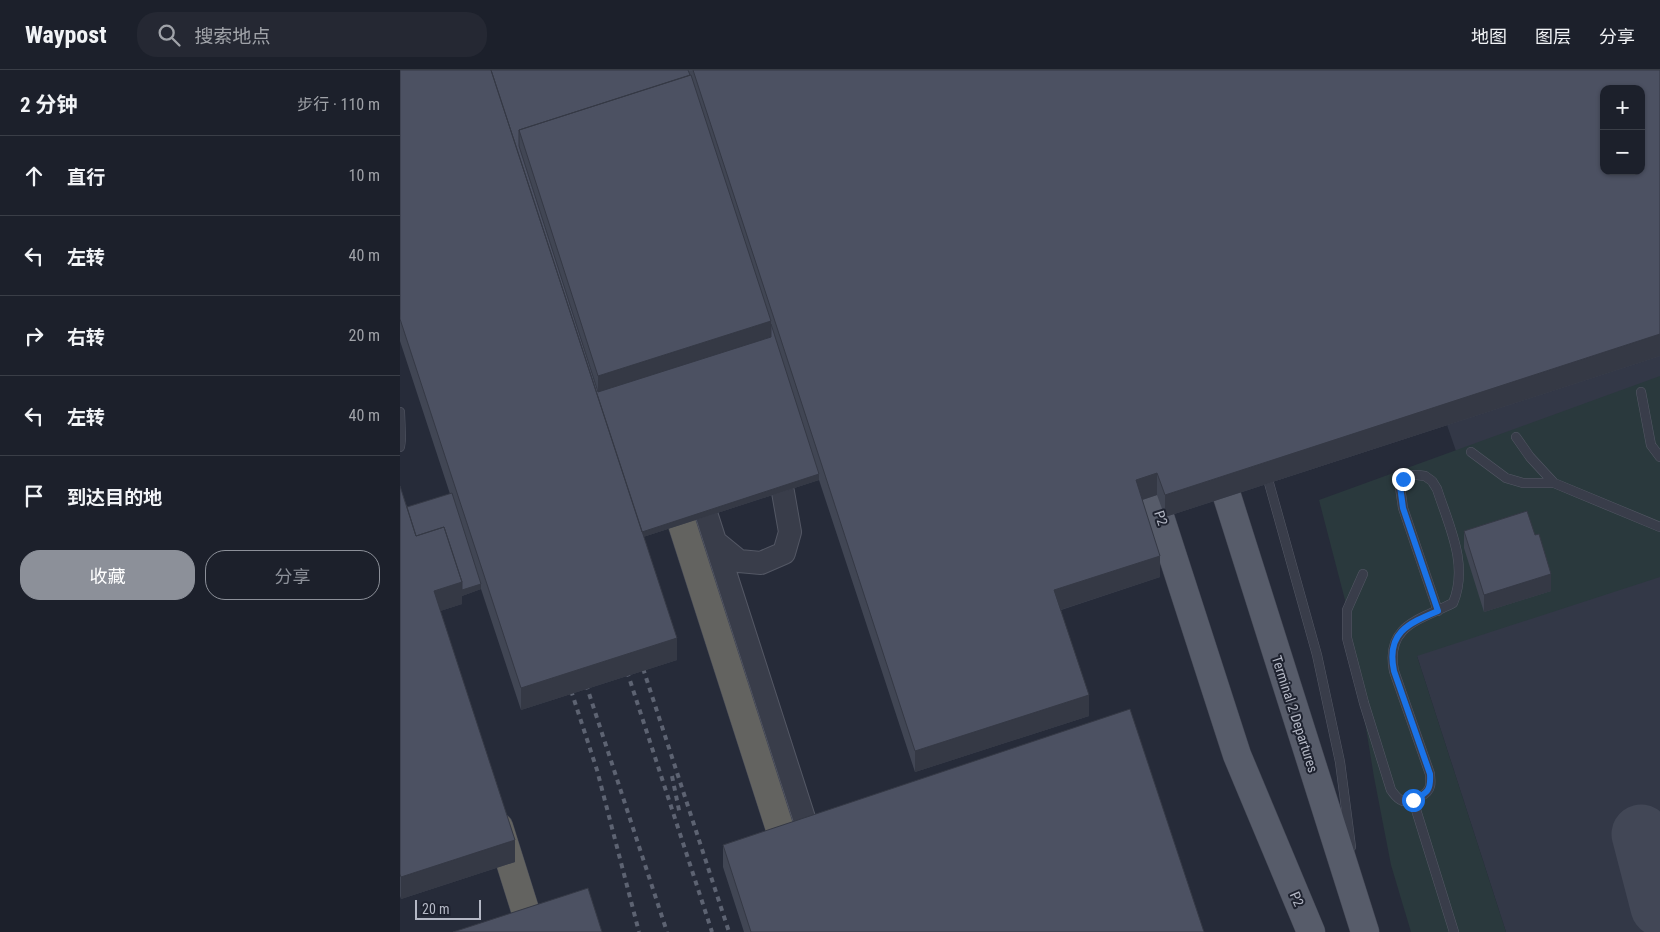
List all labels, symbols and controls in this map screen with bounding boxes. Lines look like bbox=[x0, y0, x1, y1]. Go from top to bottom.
search box bbox=[137, 12, 487, 57]
text: Waypost bbox=[25, 21, 107, 49]
icon: search bbox=[155, 21, 183, 49]
text: 搜索地点 bbox=[195, 25, 271, 48]
text: 地图 bbox=[1471, 26, 1507, 47]
text: 图层 bbox=[1535, 26, 1571, 47]
text: 分享 bbox=[1599, 26, 1635, 47]
map controls bbox=[1600, 85, 1645, 175]
button: + bbox=[1600, 85, 1645, 130]
text: 2 分钟 bbox=[20, 93, 77, 117]
text: 步行 · 110 m bbox=[297, 95, 380, 114]
button: − bbox=[1600, 130, 1645, 175]
icon: ahead bbox=[20, 162, 48, 190]
text: 直行 bbox=[67, 166, 105, 189]
text: 10 m bbox=[348, 166, 380, 185]
icon: left bbox=[20, 242, 48, 270]
text: 左转 bbox=[67, 246, 105, 269]
text: 40 m bbox=[348, 246, 380, 265]
icon: right bbox=[20, 322, 48, 350]
text: 右转 bbox=[67, 326, 105, 349]
text: 20 m bbox=[348, 326, 380, 345]
icon: left bbox=[20, 402, 48, 430]
text: 左转 bbox=[67, 406, 105, 429]
text: 40 m bbox=[348, 406, 380, 425]
route end bbox=[1392, 468, 1415, 491]
icon: arrive bbox=[20, 482, 48, 510]
text: 到达目的地 bbox=[67, 486, 162, 509]
street label: P2 bbox=[1151, 509, 1171, 528]
button: 收藏 bbox=[20, 550, 195, 600]
button: 分享 bbox=[205, 550, 380, 600]
street label: Terminal 2 Departures bbox=[1269, 654, 1321, 774]
route start bbox=[1402, 789, 1425, 812]
street label: P2 bbox=[1287, 889, 1307, 909]
scale bar bbox=[415, 897, 481, 920]
text: 20 m bbox=[422, 901, 450, 917]

